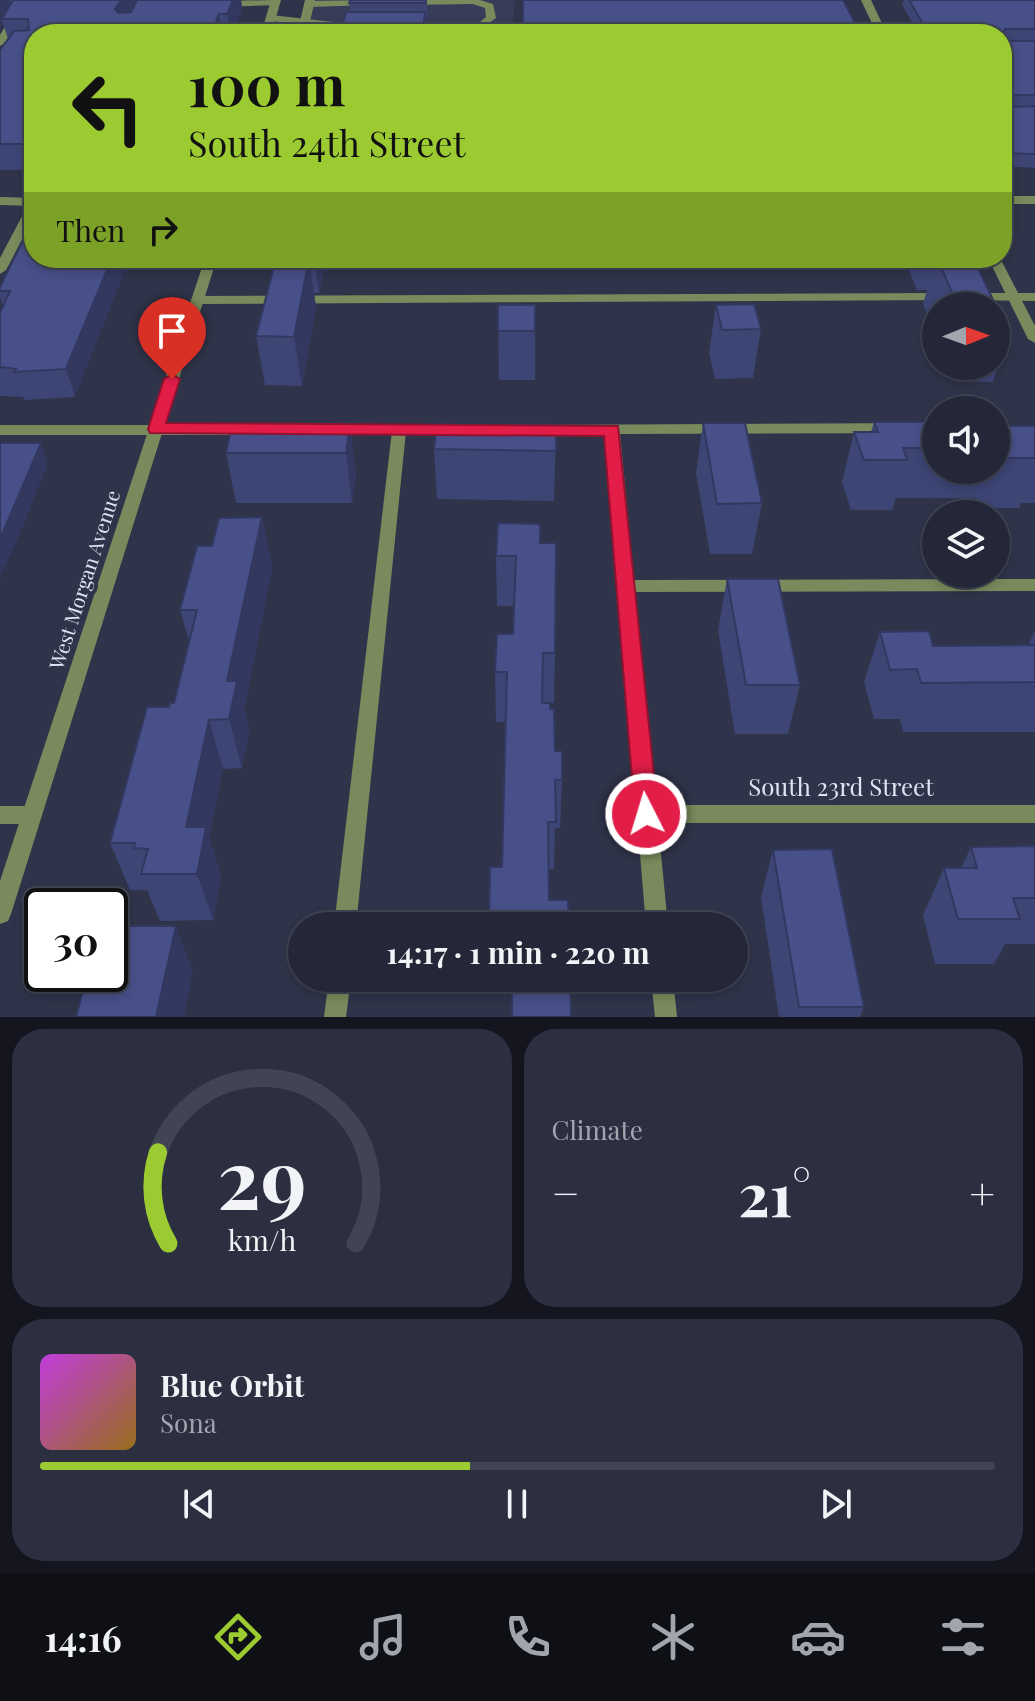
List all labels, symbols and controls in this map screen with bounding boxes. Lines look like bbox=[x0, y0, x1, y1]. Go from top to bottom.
text: 100 m bbox=[188, 46, 345, 121]
icon: left bbox=[56, 56, 160, 160]
text: South 24th Street bbox=[188, 118, 466, 166]
icon: right bbox=[141, 208, 185, 252]
text: Then bbox=[56, 210, 125, 250]
north arrow bbox=[922, 292, 1010, 380]
map controls bbox=[922, 292, 1010, 588]
pin bbox=[138, 297, 206, 379]
icon: arrive bbox=[150, 309, 194, 353]
button: sound bbox=[922, 396, 1010, 484]
street label: West Morgan Avenue bbox=[42, 486, 125, 674]
button: layers bbox=[922, 500, 1010, 588]
street label: South 23rd Street bbox=[748, 770, 934, 802]
position arrow bbox=[604, 772, 688, 856]
speed limit sign: 30 bbox=[24, 888, 128, 992]
text: 14:17 · 1 min · 220 m bbox=[386, 932, 650, 972]
text: Climate bbox=[552, 1112, 643, 1147]
text: 29 bbox=[217, 1120, 307, 1231]
text: 21° bbox=[738, 1152, 811, 1232]
text: − bbox=[552, 1162, 580, 1221]
text: + bbox=[969, 1162, 995, 1221]
text: km/h bbox=[227, 1220, 296, 1258]
text: Blue Orbit bbox=[160, 1365, 304, 1405]
text: Sona bbox=[160, 1405, 217, 1440]
icon: previous bbox=[177, 1482, 221, 1526]
icon: pause bbox=[495, 1482, 539, 1526]
icon: next bbox=[814, 1482, 858, 1526]
icon: directions bbox=[210, 1609, 266, 1665]
icon: music bbox=[355, 1609, 411, 1665]
icon: phone bbox=[500, 1609, 556, 1665]
icon: climate bbox=[645, 1609, 701, 1665]
icon: car bbox=[790, 1609, 846, 1665]
icon: filters bbox=[935, 1609, 991, 1665]
text: 14:16 bbox=[44, 1613, 122, 1661]

